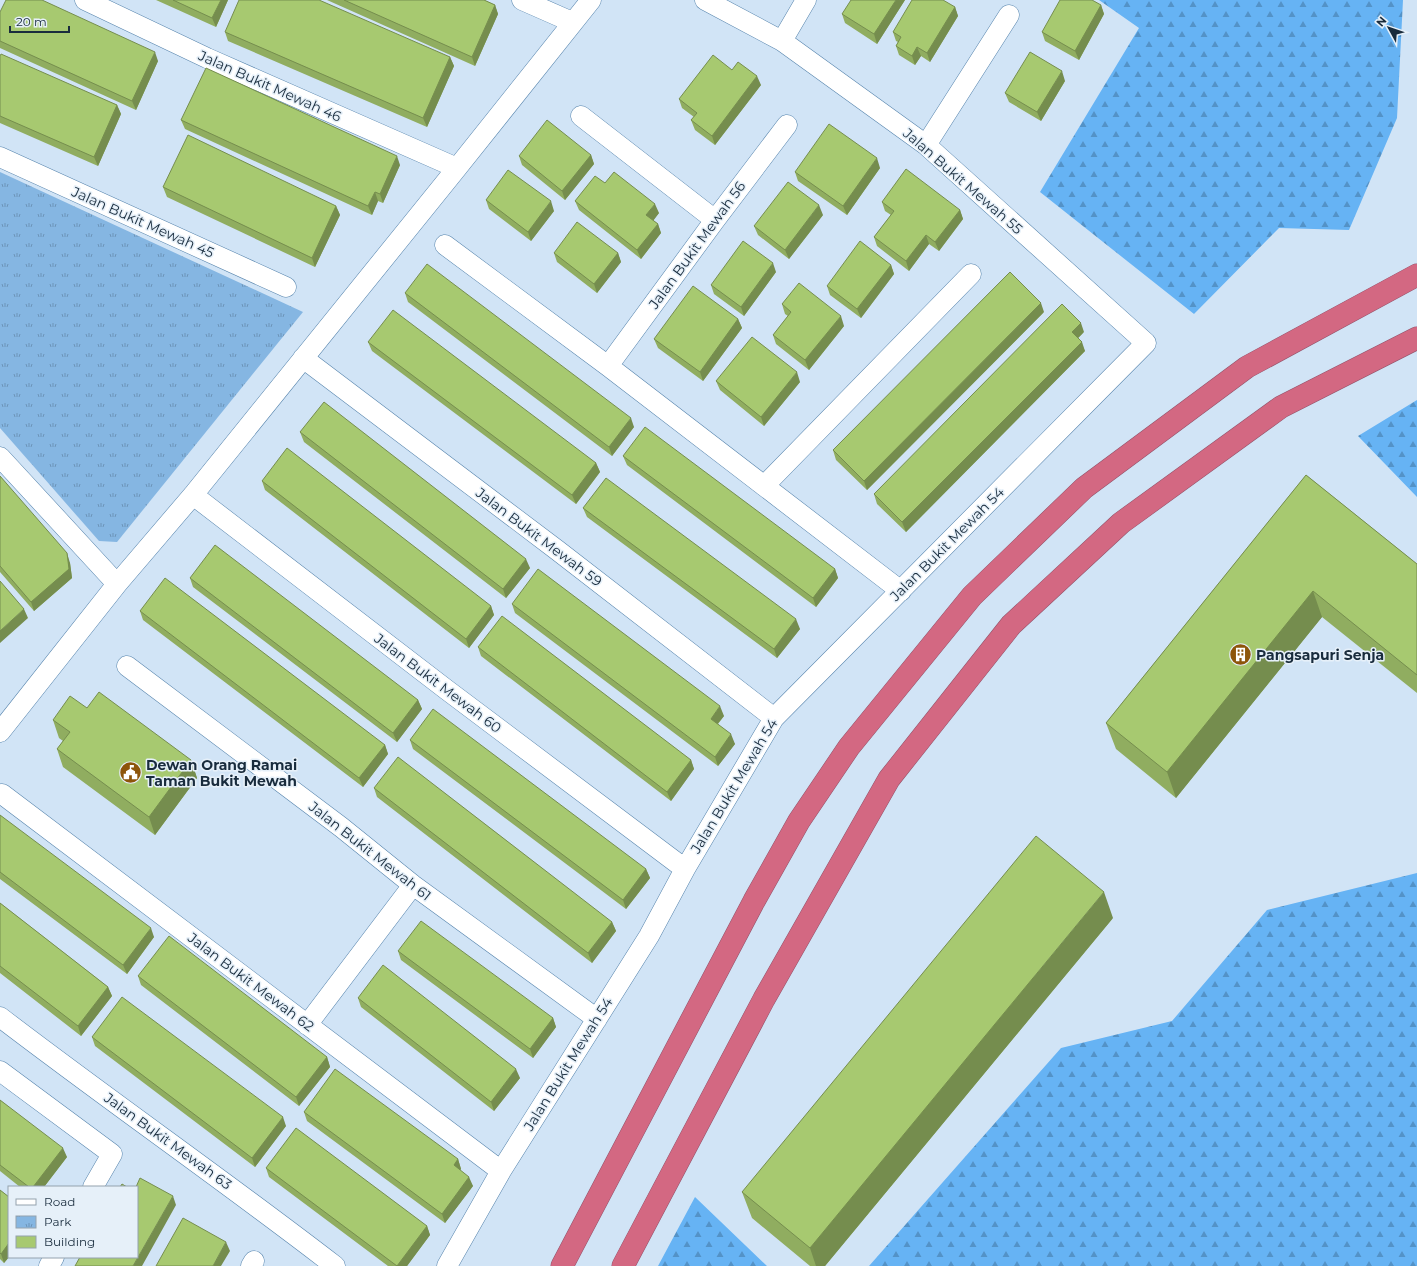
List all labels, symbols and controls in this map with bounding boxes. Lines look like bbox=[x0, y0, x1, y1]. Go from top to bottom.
scale bar bbox=[10, 8, 69, 34]
north arrow bbox=[1369, 8, 1409, 48]
text: 20 m bbox=[16, 14, 47, 29]
text: N bbox=[1373, 14, 1390, 29]
street label: Jalan Bukit Mewah 46 bbox=[195, 46, 345, 126]
street label: Jalan Bukit Mewah 55 bbox=[899, 123, 1027, 238]
street label: Jalan Bukit Mewah 56 bbox=[644, 177, 750, 313]
street label: Jalan Bukit Mewah 45 bbox=[68, 182, 217, 262]
street label: Jalan Bukit Mewah 59 bbox=[472, 483, 606, 590]
street label: Jalan Bukit Mewah 54 bbox=[885, 483, 1008, 606]
street label: Jalan Bukit Mewah 60 bbox=[370, 629, 505, 737]
building icon: Pangsapuri Senja bbox=[1228, 642, 1254, 668]
place label: Pangsapuri Senja bbox=[1256, 646, 1384, 664]
street label: Jalan Bukit Mewah 54 bbox=[686, 715, 782, 858]
place label: Dewan Orang Ramai Taman Bukit Mewah bbox=[146, 756, 297, 790]
public building icon: Dewan Orang Ramai Taman Bukit Mewah bbox=[117, 760, 143, 786]
street label: Jalan Bukit Mewah 61 bbox=[304, 797, 435, 904]
street label: Jalan Bukit Mewah 62 bbox=[184, 928, 318, 1035]
street label: Jalan Bukit Mewah 54 bbox=[519, 993, 617, 1135]
street label: Jalan Bukit Mewah 63 bbox=[100, 1088, 235, 1193]
legend bbox=[8, 1186, 138, 1258]
text: Road bbox=[44, 1194, 75, 1209]
text: Park bbox=[44, 1214, 72, 1229]
text: Building bbox=[44, 1234, 95, 1249]

